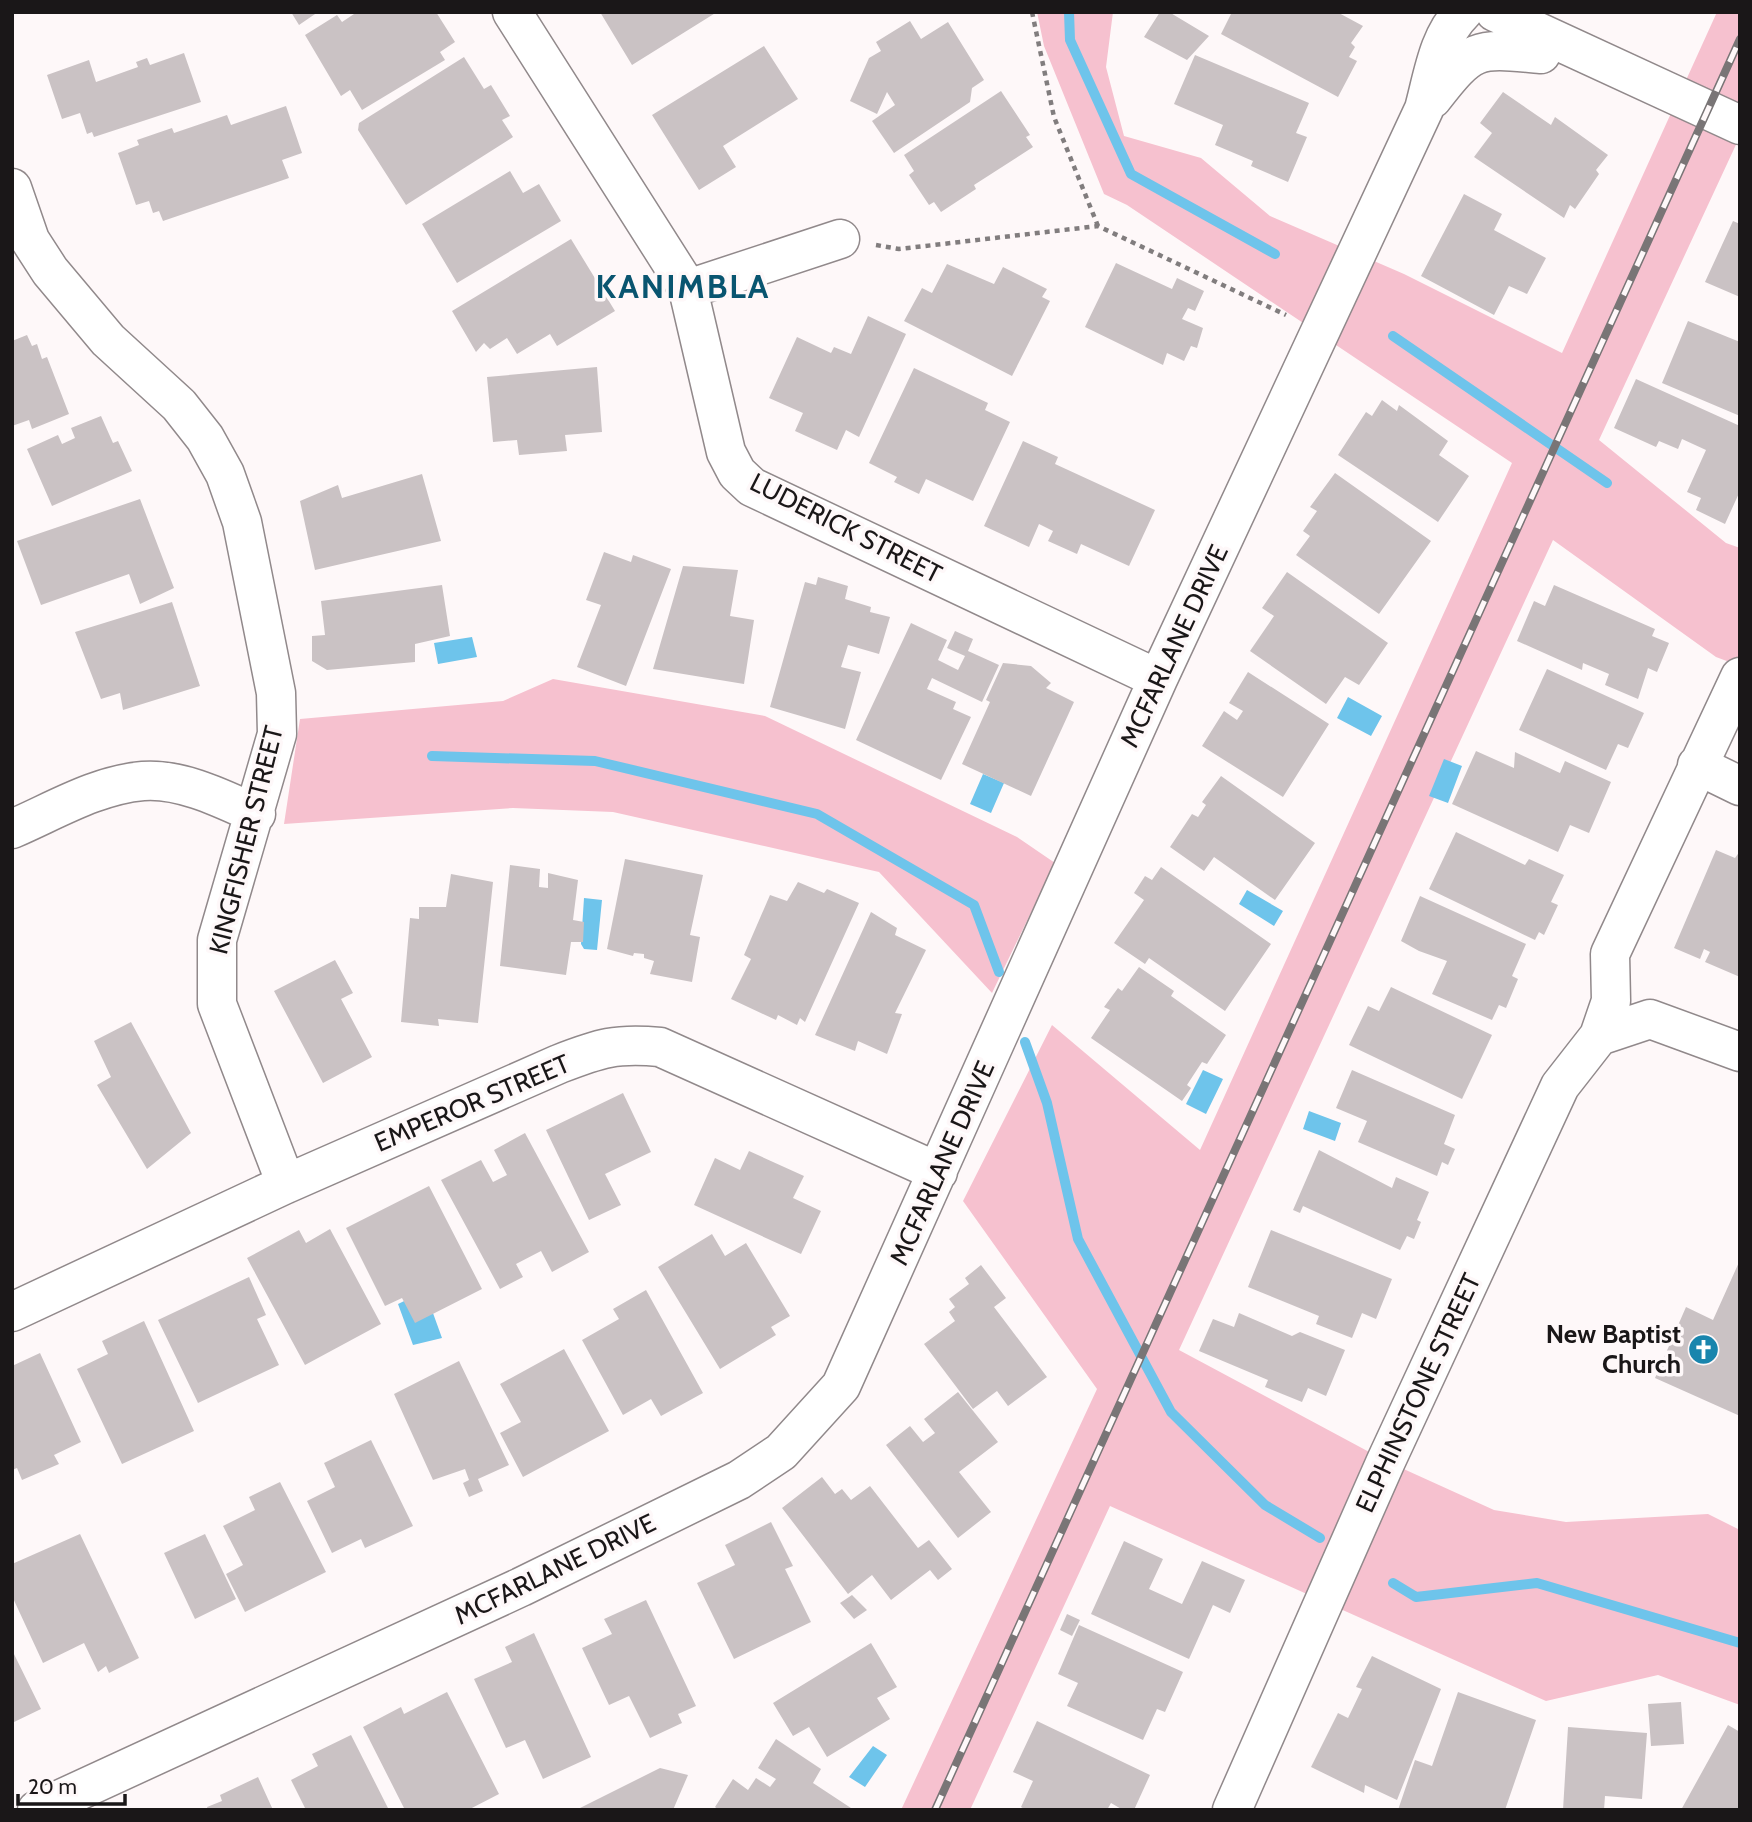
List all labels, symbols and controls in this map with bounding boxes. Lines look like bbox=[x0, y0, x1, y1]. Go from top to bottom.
district label: KANIMBLA bbox=[596, 266, 770, 306]
street label: LUDERICK STREET bbox=[745, 466, 947, 590]
street label: MCFARLANE DRIVE bbox=[1113, 540, 1235, 752]
street label: KINGFISHER STREET bbox=[202, 722, 290, 958]
street label: EMPEROR STREET bbox=[369, 1047, 575, 1159]
street label: MCFARLANE DRIVE bbox=[883, 1056, 1001, 1270]
street label: ELPHINSTONE STREET bbox=[1349, 1268, 1487, 1518]
place label: New Baptist Church bbox=[1546, 1318, 1681, 1380]
church icon: New Baptist Church bbox=[1687, 1332, 1721, 1366]
street label: MCFARLANE DRIVE bbox=[449, 1506, 661, 1632]
scale bar bbox=[18, 1762, 124, 1806]
text: 20 m bbox=[28, 1774, 77, 1799]

